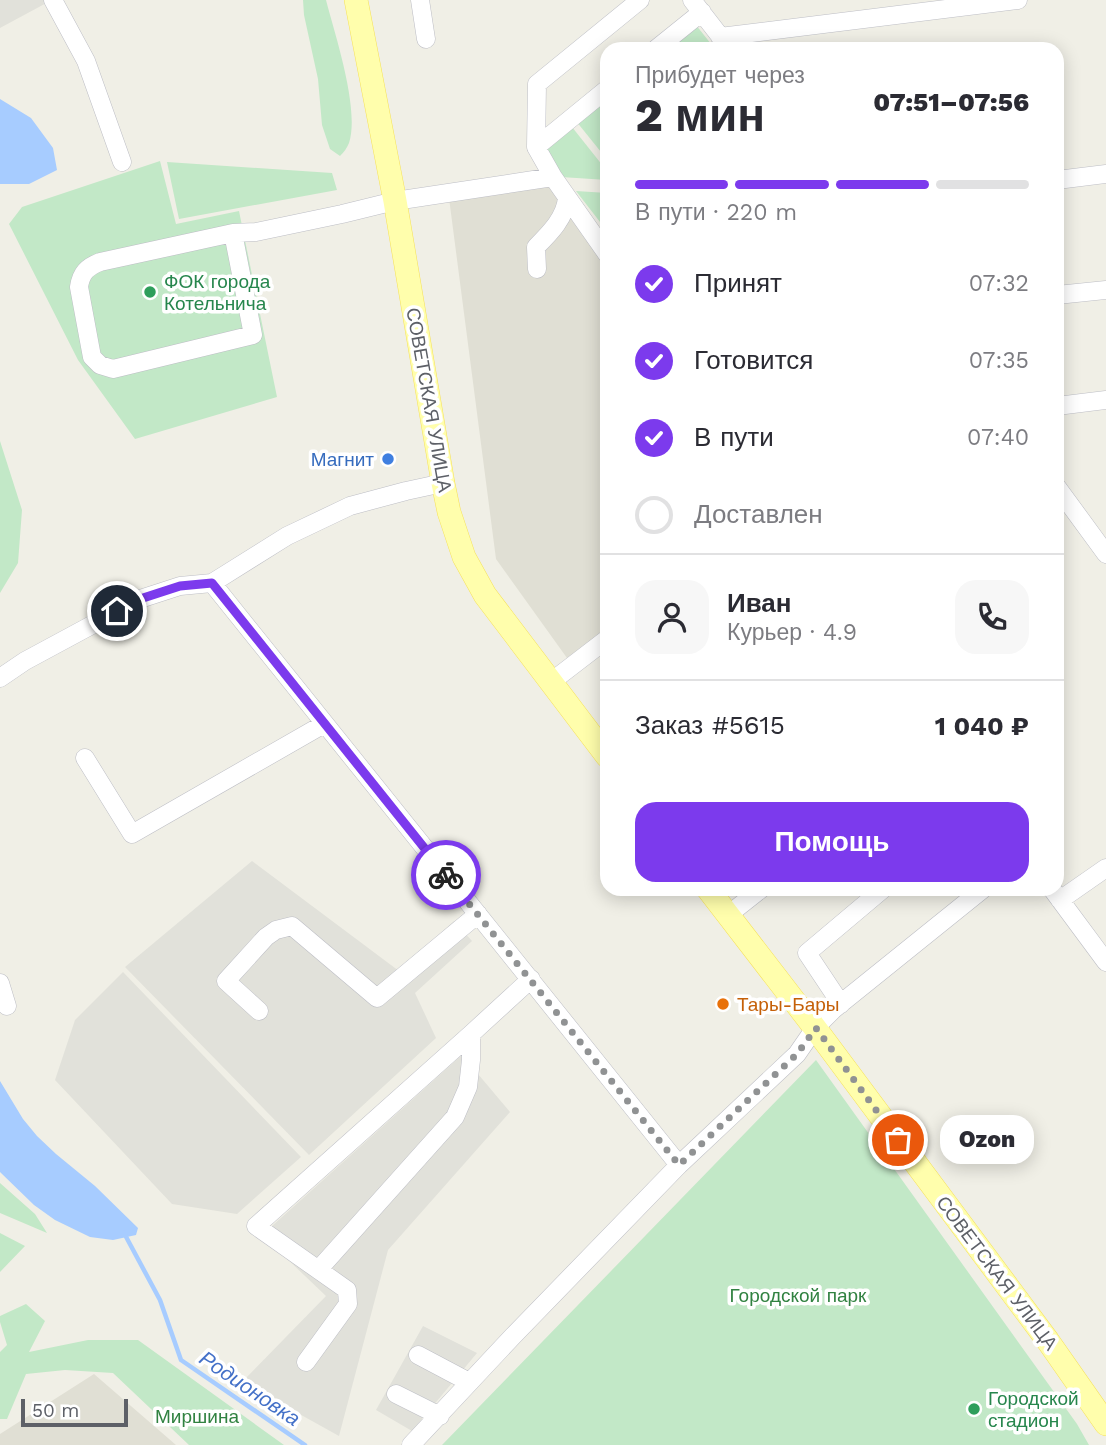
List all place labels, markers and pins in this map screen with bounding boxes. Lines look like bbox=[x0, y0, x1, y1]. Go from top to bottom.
place label: ФОК города Котельнича bbox=[164, 270, 271, 315]
marker: ФОК города Котельнича bbox=[142, 284, 158, 300]
place label: Магнит bbox=[311, 448, 374, 471]
marker: Магнит bbox=[380, 451, 396, 467]
pin bbox=[87, 581, 147, 641]
place label: Тары-Бары bbox=[737, 993, 840, 1016]
marker: Тары-Бары bbox=[715, 996, 731, 1012]
pin bbox=[868, 1110, 928, 1170]
callout: Ozon bbox=[940, 1116, 1034, 1164]
place label: Городской стадион bbox=[988, 1387, 1079, 1432]
marker: Городской стадион bbox=[966, 1401, 982, 1417]

